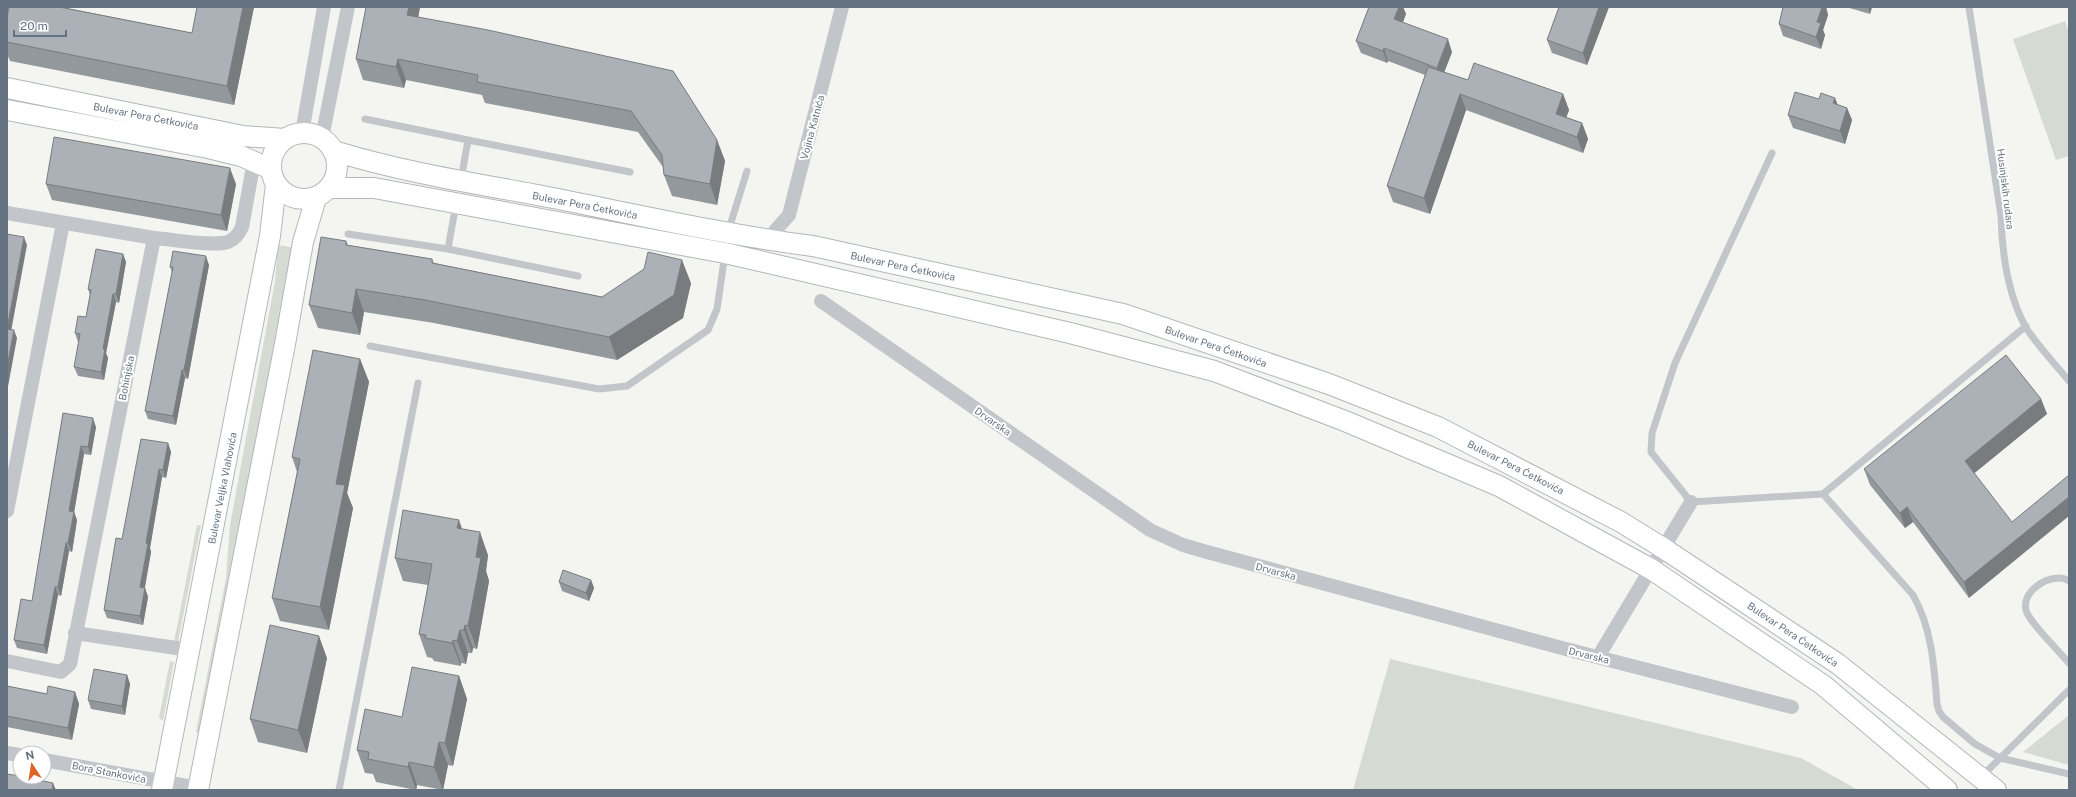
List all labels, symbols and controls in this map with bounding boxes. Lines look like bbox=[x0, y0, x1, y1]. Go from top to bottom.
scale bar bbox=[14, 12, 66, 38]
text: 20 m bbox=[20, 19, 48, 33]
street label: Vojina Katnića bbox=[798, 94, 826, 160]
street label: Bulevar Pera Ćetkovića bbox=[92, 100, 200, 132]
street label: Husinjskih rudara bbox=[1995, 148, 2017, 230]
street label: Bulevar Pera Ćetkovića bbox=[531, 189, 639, 221]
street label: Bulevar Pera Ćetkovića bbox=[849, 249, 957, 283]
street label: Bulevar Pera Ćetkovića bbox=[1164, 323, 1268, 369]
street label: Bohinjska bbox=[116, 355, 136, 401]
street label: Drvarska bbox=[973, 404, 1013, 438]
street label: Bulevar Veljka Vlahovića bbox=[205, 431, 239, 545]
street label: Bulevar Pera Ćetkovića bbox=[1466, 437, 1566, 497]
street label: Drvarska bbox=[1254, 560, 1298, 582]
street label: Bulevar Pera Ćetkovića bbox=[1745, 599, 1841, 669]
street label: Drvarska bbox=[1567, 644, 1611, 666]
north arrow bbox=[12, 745, 52, 785]
text: N bbox=[24, 748, 35, 762]
street label: Bora Stankovića bbox=[71, 759, 147, 785]

